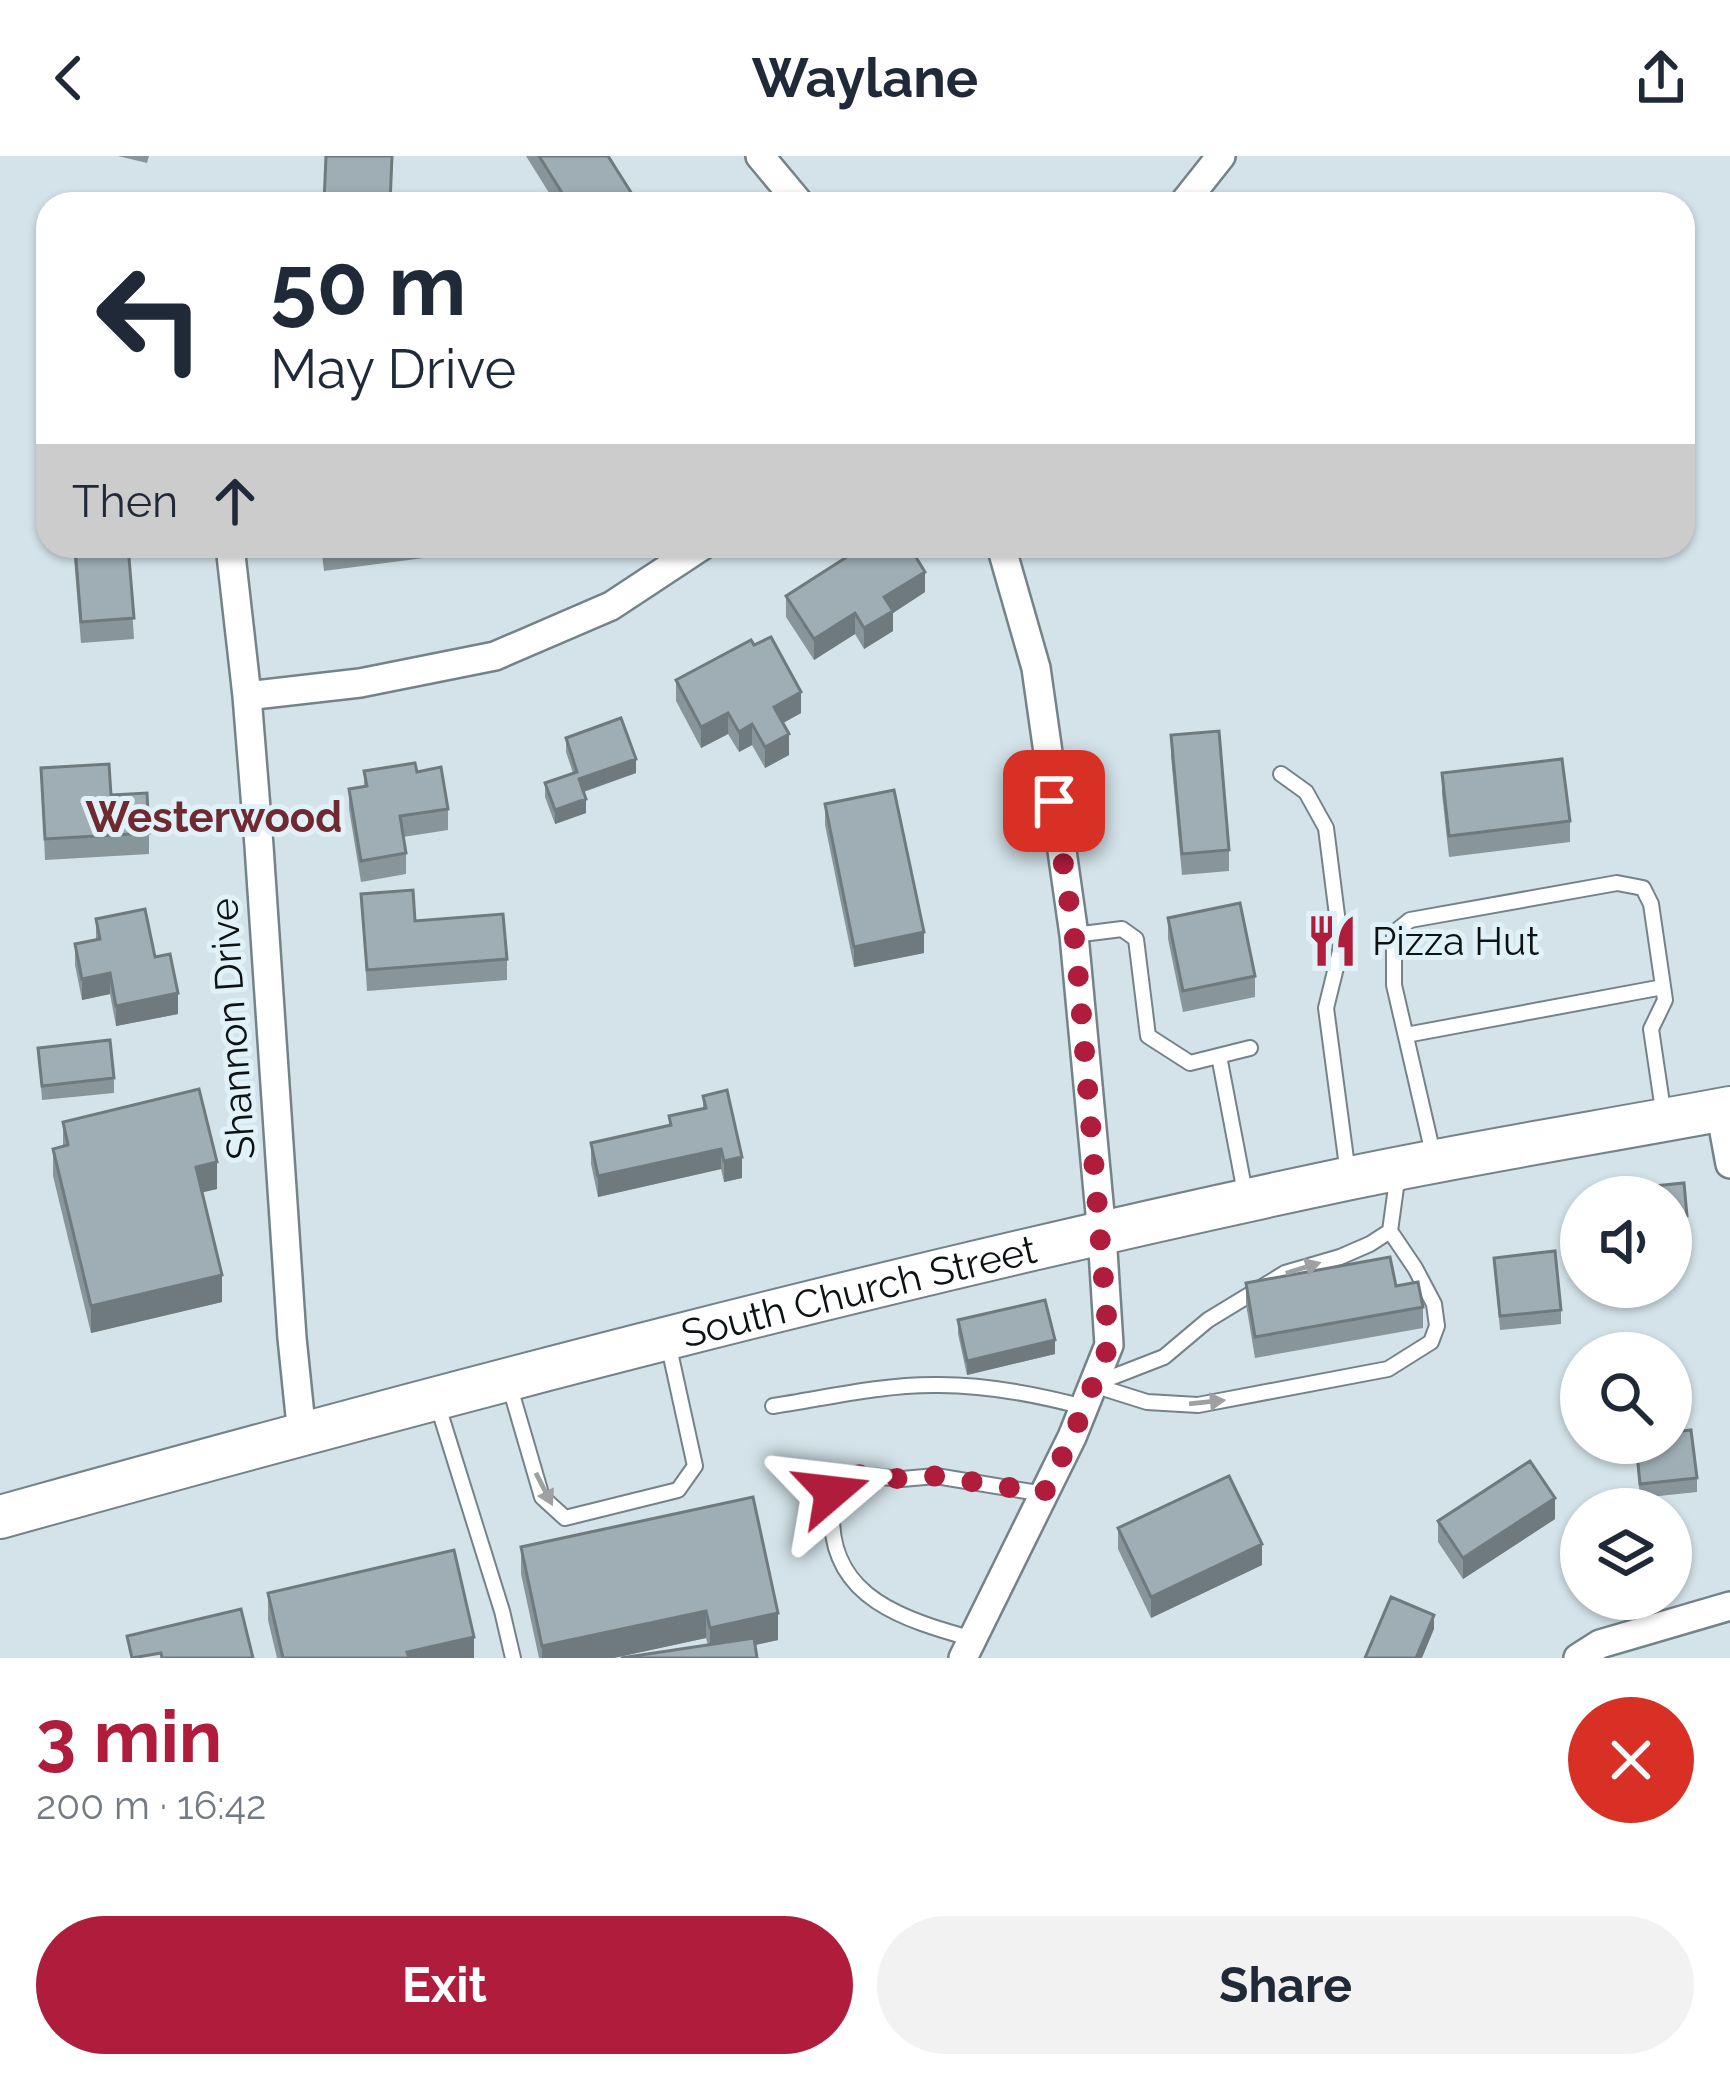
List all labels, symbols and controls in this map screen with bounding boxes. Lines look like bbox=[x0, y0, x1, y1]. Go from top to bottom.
icon: back bbox=[36, 45, 102, 111]
icon: share bbox=[1628, 45, 1694, 111]
text: Waylane bbox=[752, 46, 978, 110]
text: 50 m bbox=[270, 236, 466, 335]
icon: left bbox=[72, 240, 228, 396]
text: May Drive bbox=[270, 337, 516, 401]
icon: ahead bbox=[202, 468, 268, 534]
text: Then bbox=[72, 475, 178, 528]
pin bbox=[1003, 750, 1105, 852]
icon: arrive bbox=[1021, 768, 1087, 834]
district label: Westerwood bbox=[86, 793, 342, 842]
street label: Shannon Drive bbox=[200, 897, 264, 1161]
restaurant icon: Pizza Hut bbox=[1303, 912, 1361, 970]
place label: Pizza Hut bbox=[1372, 918, 1539, 964]
map controls bbox=[1560, 1176, 1692, 1620]
button: sound bbox=[1560, 1176, 1692, 1308]
street label: South Church Street bbox=[676, 1226, 1041, 1357]
one-way arrow bbox=[1285, 1258, 1322, 1276]
button: search bbox=[1560, 1332, 1692, 1464]
one-way arrow bbox=[1189, 1392, 1226, 1411]
position arrow bbox=[769, 1429, 895, 1555]
one-way arrow bbox=[533, 1472, 553, 1506]
button: layers bbox=[1560, 1488, 1692, 1620]
text: 3 min bbox=[36, 1694, 222, 1779]
button: close bbox=[1568, 1697, 1694, 1823]
text: 200 m · 16:42 bbox=[36, 1782, 266, 1828]
button: Exit bbox=[36, 1916, 853, 2054]
button: Share bbox=[877, 1916, 1694, 2054]

